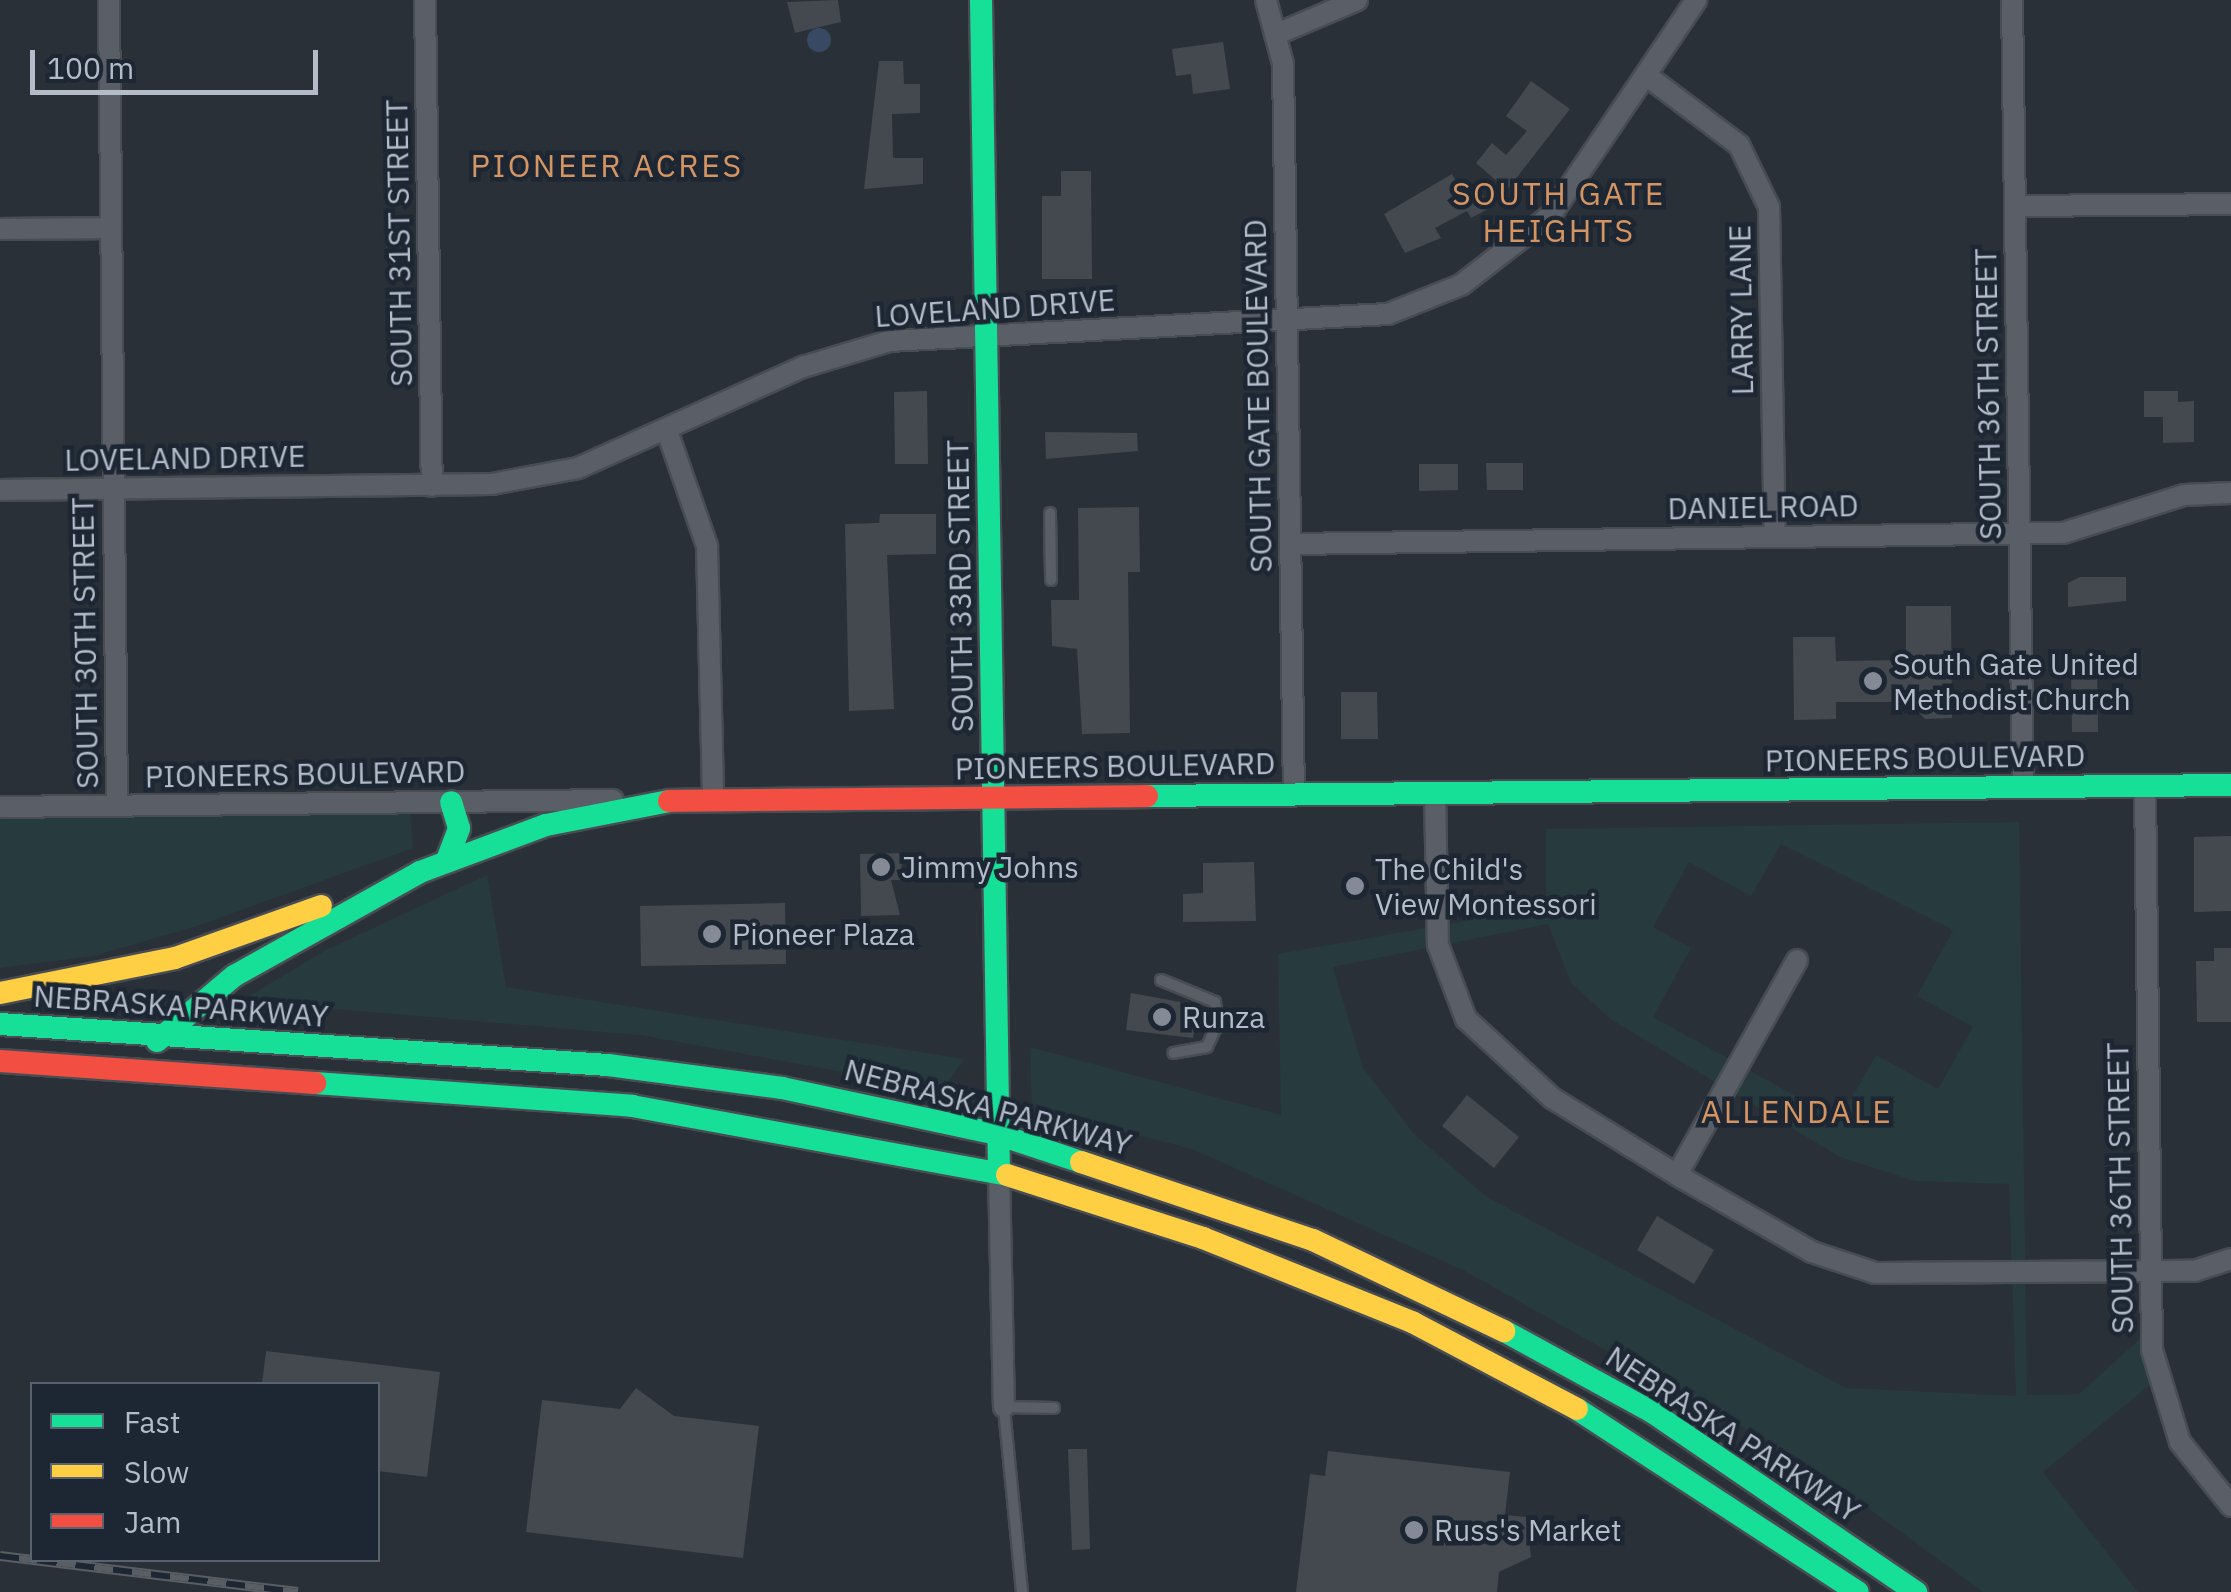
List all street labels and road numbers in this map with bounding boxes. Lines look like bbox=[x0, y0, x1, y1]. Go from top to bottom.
street label: SOUTH 31ST STREET bbox=[378, 99, 420, 387]
street label: SOUTH GATE BOULEVARD bbox=[1237, 219, 1279, 573]
street label: LARRY LANE bbox=[1722, 224, 1760, 396]
street label: SOUTH 36TH STREET bbox=[1967, 248, 2009, 540]
street label: LOVELAND DRIVE bbox=[873, 282, 1117, 334]
street label: LOVELAND DRIVE bbox=[64, 438, 306, 478]
street label: SOUTH 33RD STREET bbox=[939, 440, 981, 732]
street label: DANIEL ROAD bbox=[1667, 487, 1859, 527]
street label: SOUTH 30TH STREET bbox=[64, 497, 106, 789]
street label: PIONEERS BOULEVARD bbox=[1765, 737, 2085, 779]
street label: PIONEERS BOULEVARD bbox=[955, 745, 1275, 787]
street label: PIONEERS BOULEVARD bbox=[145, 753, 465, 795]
street label: NEBRASKA PARKWAY bbox=[32, 978, 330, 1034]
street label: SOUTH 36TH STREET bbox=[2099, 1042, 2141, 1334]
street label: NEBRASKA PARKWAY bbox=[841, 1051, 1135, 1163]
street label: NEBRASKA PARKWAY bbox=[1599, 1338, 1867, 1530]

